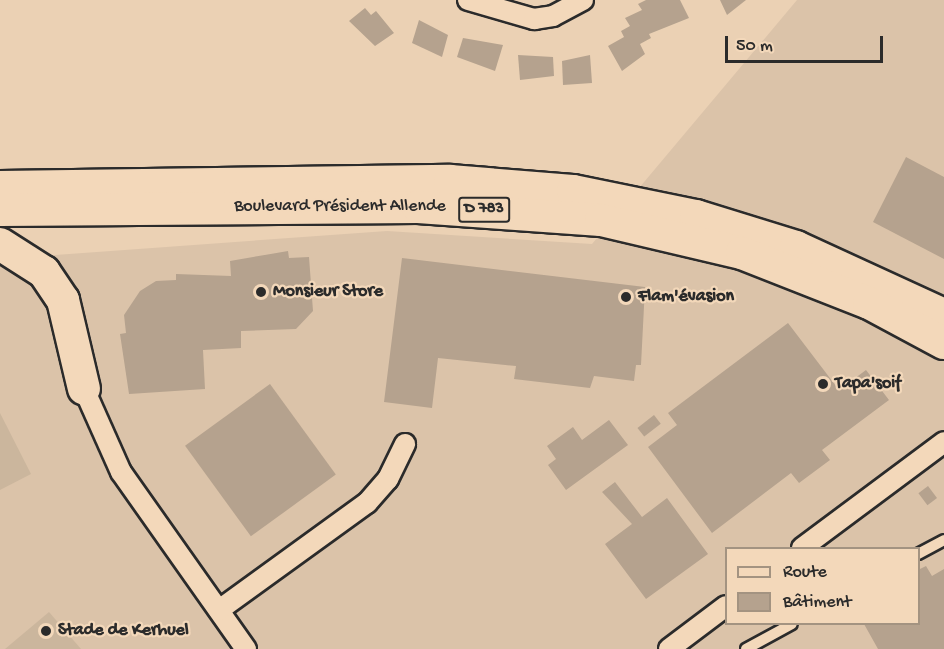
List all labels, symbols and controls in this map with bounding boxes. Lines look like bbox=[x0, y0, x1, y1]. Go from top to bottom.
scale bar bbox=[728, 24, 886, 62]
text: 50 m bbox=[736, 36, 773, 57]
street label: Boulevard Président Allende bbox=[234, 196, 446, 218]
road number: D 783 bbox=[457, 197, 511, 223]
place label: Monsieur Store bbox=[273, 281, 383, 303]
marker: Monsieur Store bbox=[254, 285, 268, 299]
place label: Flam'évasion bbox=[638, 286, 734, 308]
marker: Flam'évasion bbox=[619, 290, 633, 304]
place label: Tapa'soif bbox=[835, 373, 901, 395]
marker: Tapa'soif bbox=[816, 377, 830, 391]
legend bbox=[725, 547, 920, 625]
text: Route bbox=[783, 562, 827, 583]
text: Bâtiment bbox=[783, 592, 851, 613]
place label: Stade de Kerhuel bbox=[58, 620, 189, 642]
marker: Stade de Kerhuel bbox=[39, 624, 53, 638]

